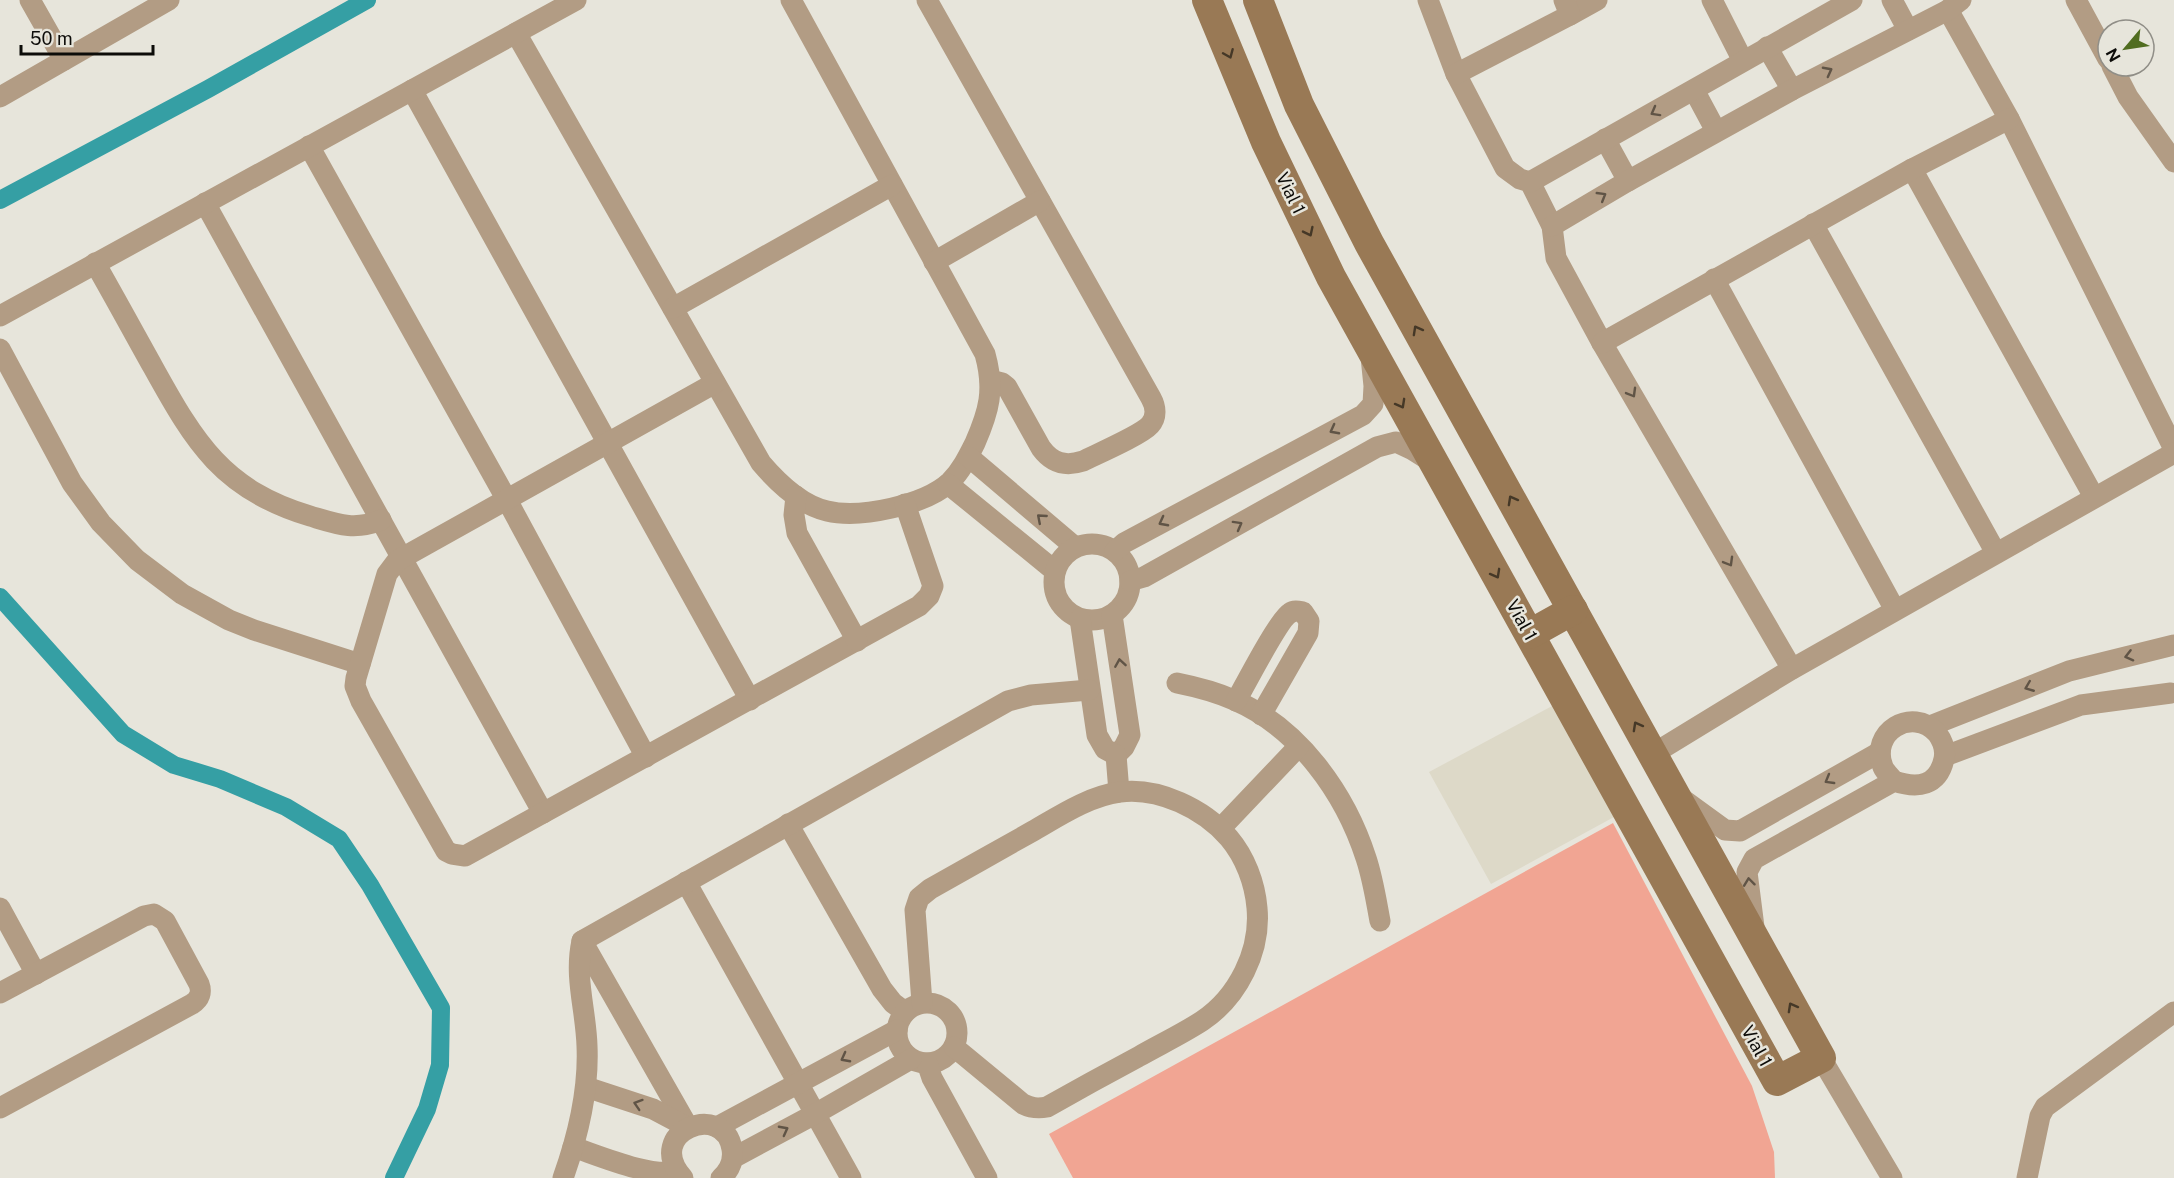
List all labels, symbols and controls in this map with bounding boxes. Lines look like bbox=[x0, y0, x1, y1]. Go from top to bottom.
scale bar bbox=[21, 18, 153, 56]
north arrow bbox=[2096, 18, 2156, 78]
text: 50 m bbox=[30, 28, 73, 49]
text: N bbox=[2102, 45, 2125, 65]
one-way arrow bbox=[1222, 48, 1234, 59]
one-way arrow bbox=[1822, 67, 1832, 78]
one-way arrow bbox=[1651, 105, 1661, 116]
street label: Vial 1 bbox=[1272, 169, 1310, 217]
one-way arrow bbox=[1596, 192, 1606, 203]
one-way arrow bbox=[1302, 225, 1314, 236]
one-way arrow bbox=[1413, 326, 1424, 336]
one-way arrow bbox=[1624, 387, 1636, 397]
one-way arrow bbox=[1393, 398, 1405, 408]
one-way arrow bbox=[1330, 423, 1341, 434]
one-way arrow bbox=[1508, 496, 1519, 507]
one-way arrow bbox=[1037, 514, 1048, 525]
one-way arrow bbox=[1159, 515, 1169, 526]
one-way arrow bbox=[1231, 521, 1242, 532]
one-way arrow bbox=[1722, 556, 1734, 566]
one-way arrow bbox=[1489, 568, 1500, 578]
street label: Vial 1 bbox=[1502, 596, 1542, 644]
one-way arrow bbox=[2124, 649, 2134, 662]
one-way arrow bbox=[1114, 659, 1127, 669]
one-way arrow bbox=[2024, 680, 2035, 692]
one-way arrow bbox=[1633, 722, 1644, 732]
one-way arrow bbox=[1825, 773, 1835, 785]
one-way arrow bbox=[1743, 878, 1756, 887]
one-way arrow bbox=[1788, 1003, 1800, 1013]
street label: Vial 1 bbox=[1737, 1022, 1777, 1070]
one-way arrow bbox=[841, 1051, 851, 1062]
one-way arrow bbox=[633, 1099, 644, 1111]
one-way arrow bbox=[778, 1126, 788, 1137]

